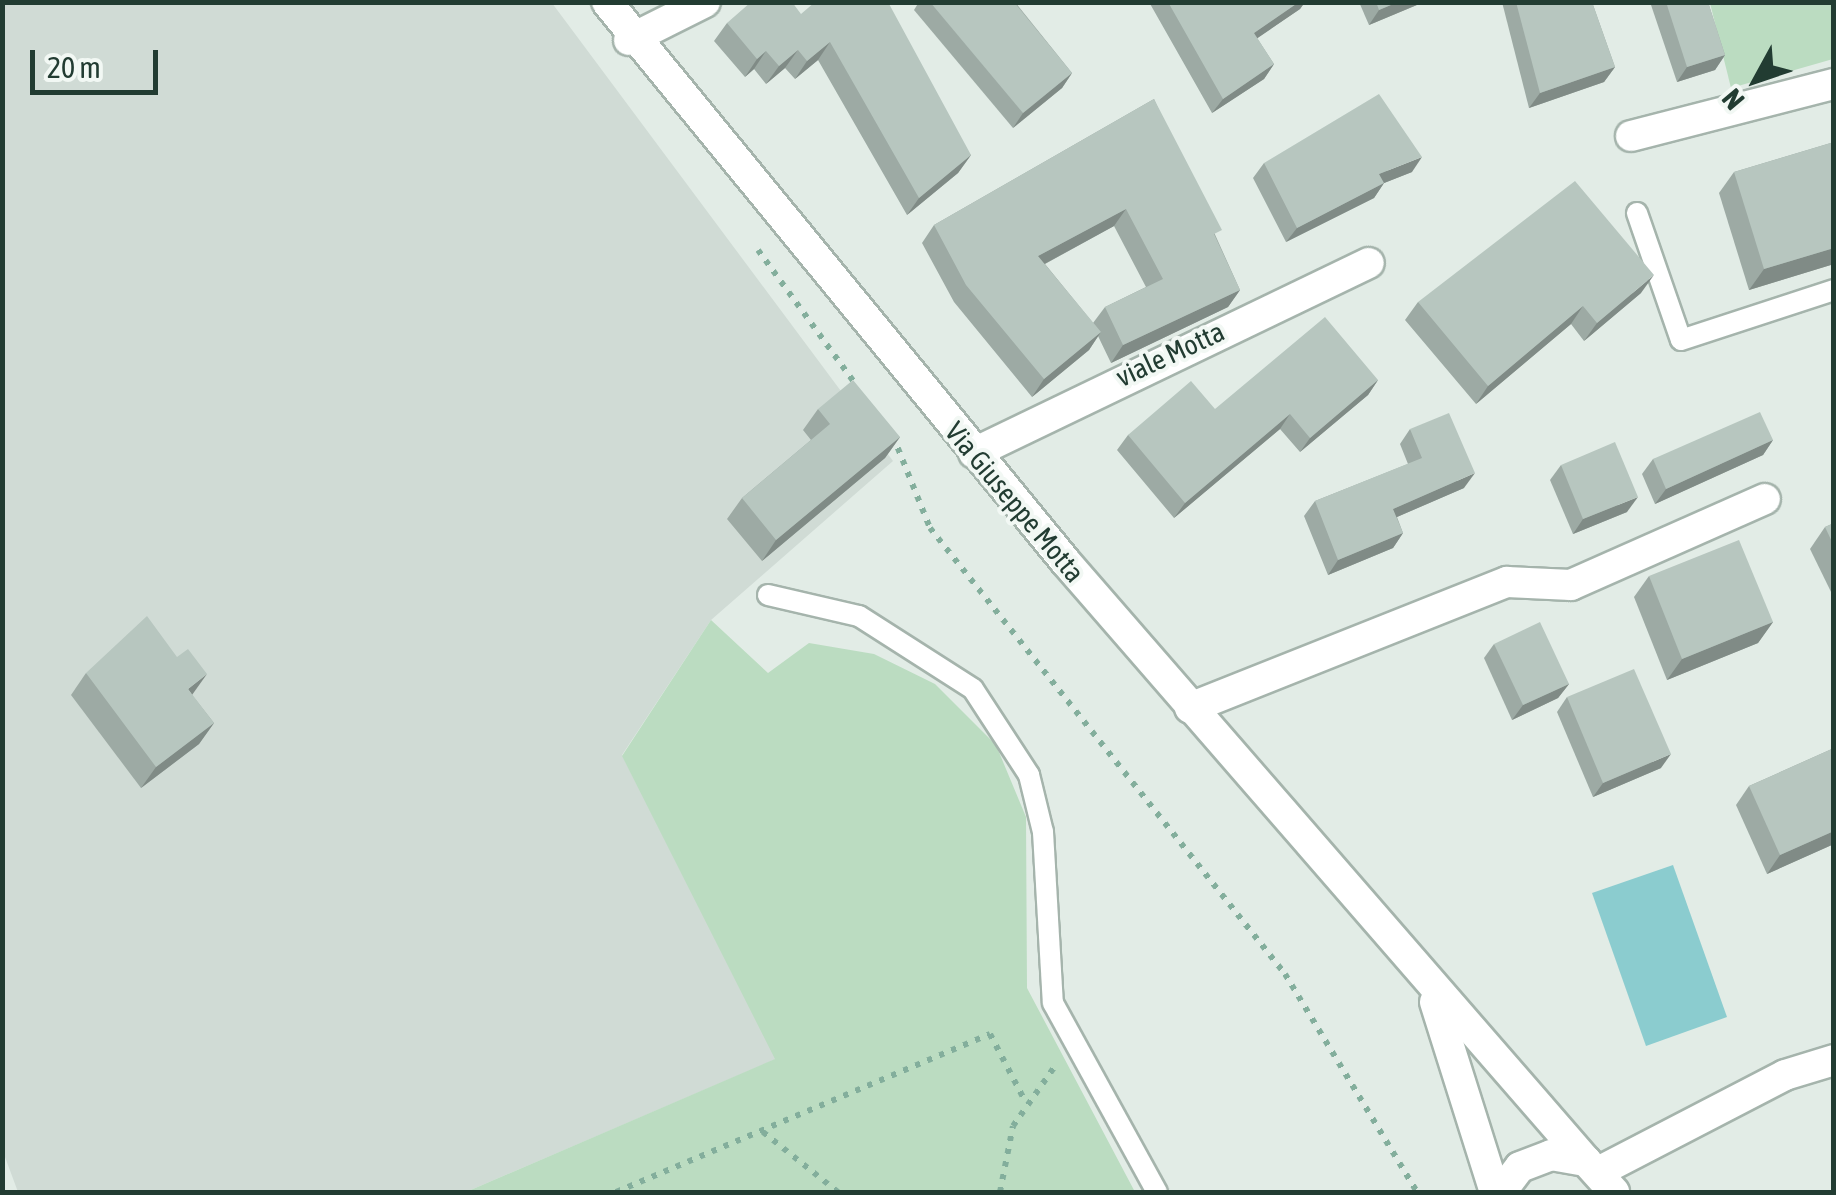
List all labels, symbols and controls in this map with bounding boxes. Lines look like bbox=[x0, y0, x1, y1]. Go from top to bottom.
scale bar bbox=[35, 30, 162, 92]
north arrow bbox=[1706, 30, 1806, 130]
text: 20 m bbox=[47, 50, 101, 84]
text: N bbox=[1715, 83, 1751, 116]
street label: viale Motta bbox=[1110, 314, 1230, 394]
street label: Via Giuseppe Motta bbox=[938, 415, 1092, 589]

